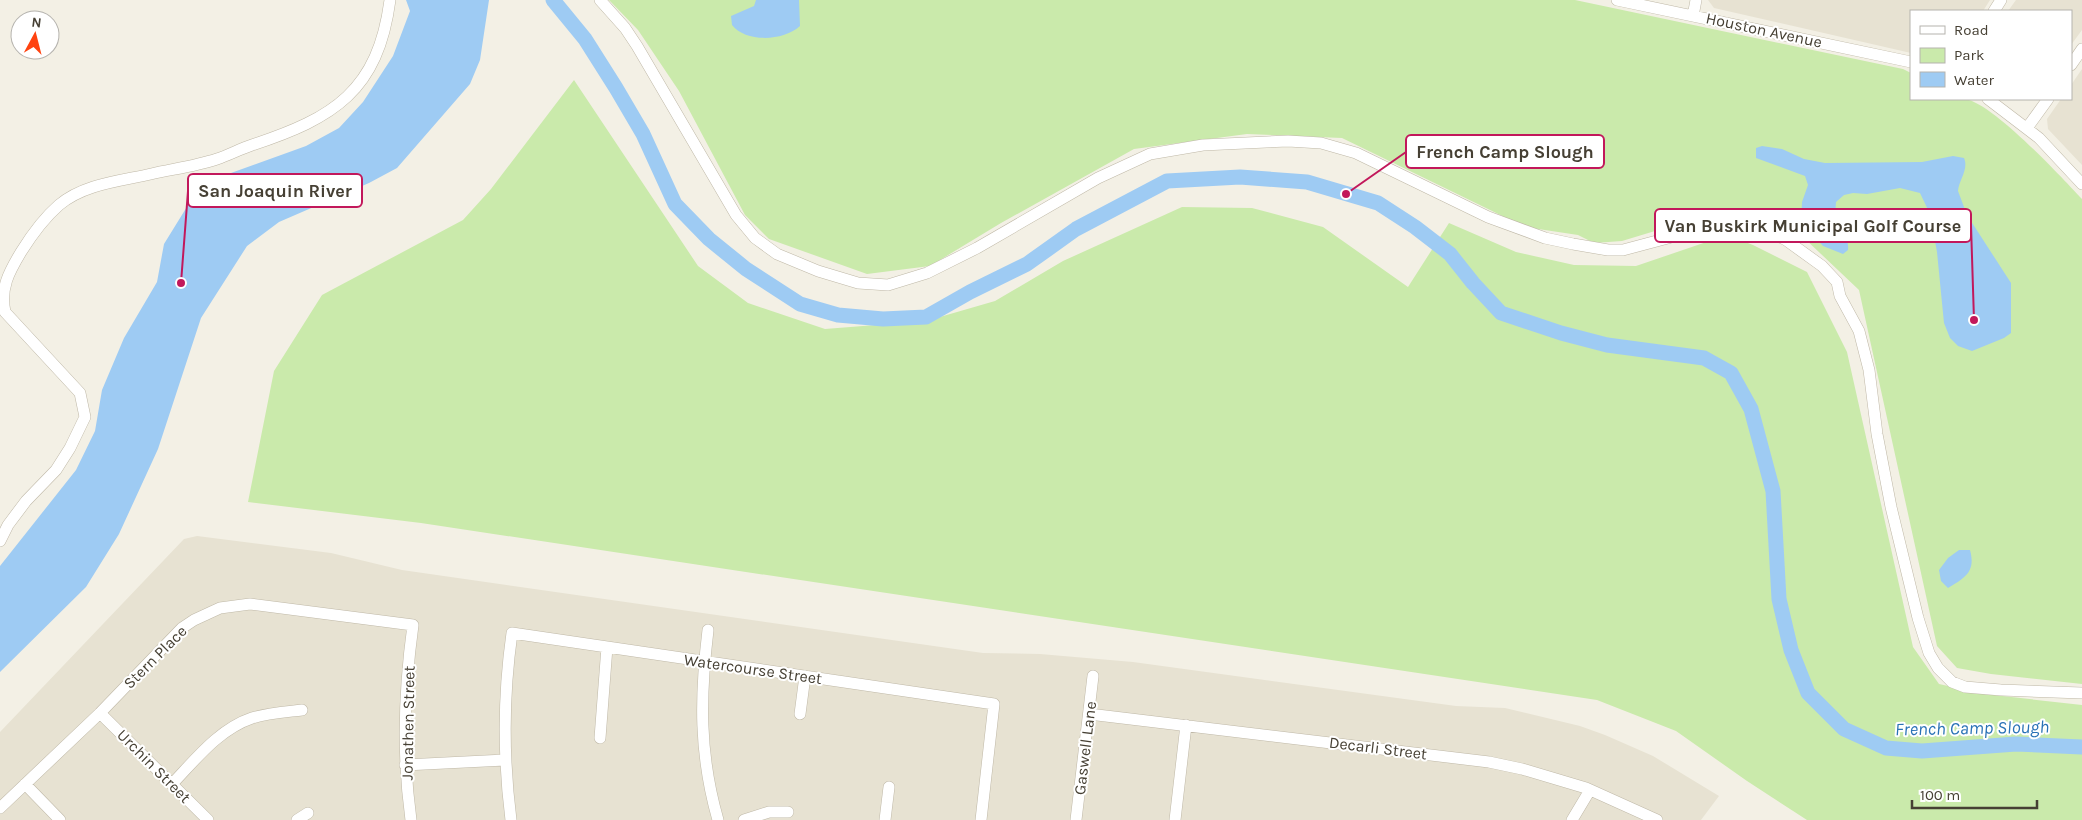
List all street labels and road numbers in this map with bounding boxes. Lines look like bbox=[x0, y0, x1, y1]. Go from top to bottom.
street label: Houston Avenue bbox=[1704, 8, 1824, 52]
street label: Stern Place bbox=[119, 621, 191, 693]
street label: Watercourse Street bbox=[683, 650, 823, 688]
street label: Jonathen Street bbox=[397, 665, 419, 781]
street label: Gaswell Lane bbox=[1070, 700, 1100, 796]
street label: Urchin Street bbox=[113, 725, 195, 807]
street label: Decarli Street bbox=[1328, 733, 1428, 763]

